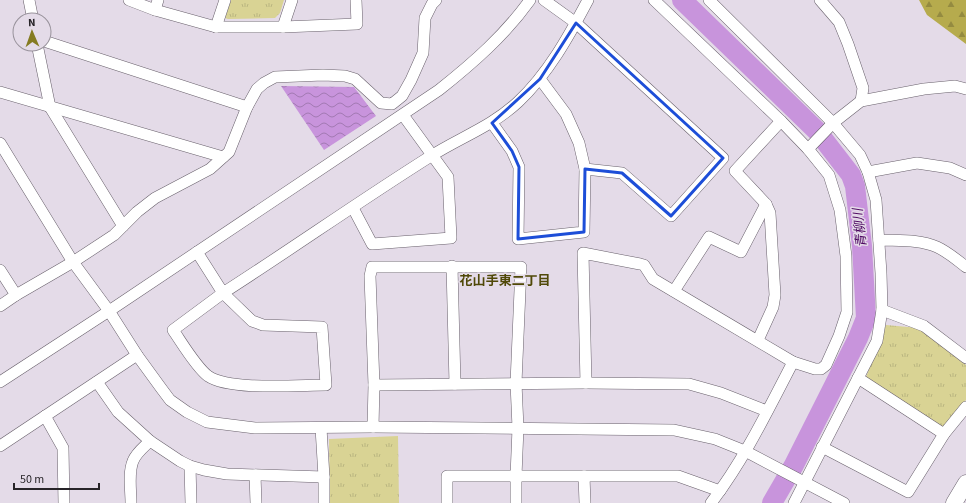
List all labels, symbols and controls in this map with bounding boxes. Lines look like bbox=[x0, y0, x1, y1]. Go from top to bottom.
north arrow bbox=[12, 12, 52, 52]
text: N bbox=[28, 15, 36, 30]
water label: 青柳川 bbox=[849, 206, 871, 248]
district label: 花山手東二丁目 bbox=[459, 272, 551, 290]
scale bar bbox=[14, 465, 99, 491]
text: 50 m bbox=[20, 471, 44, 488]

